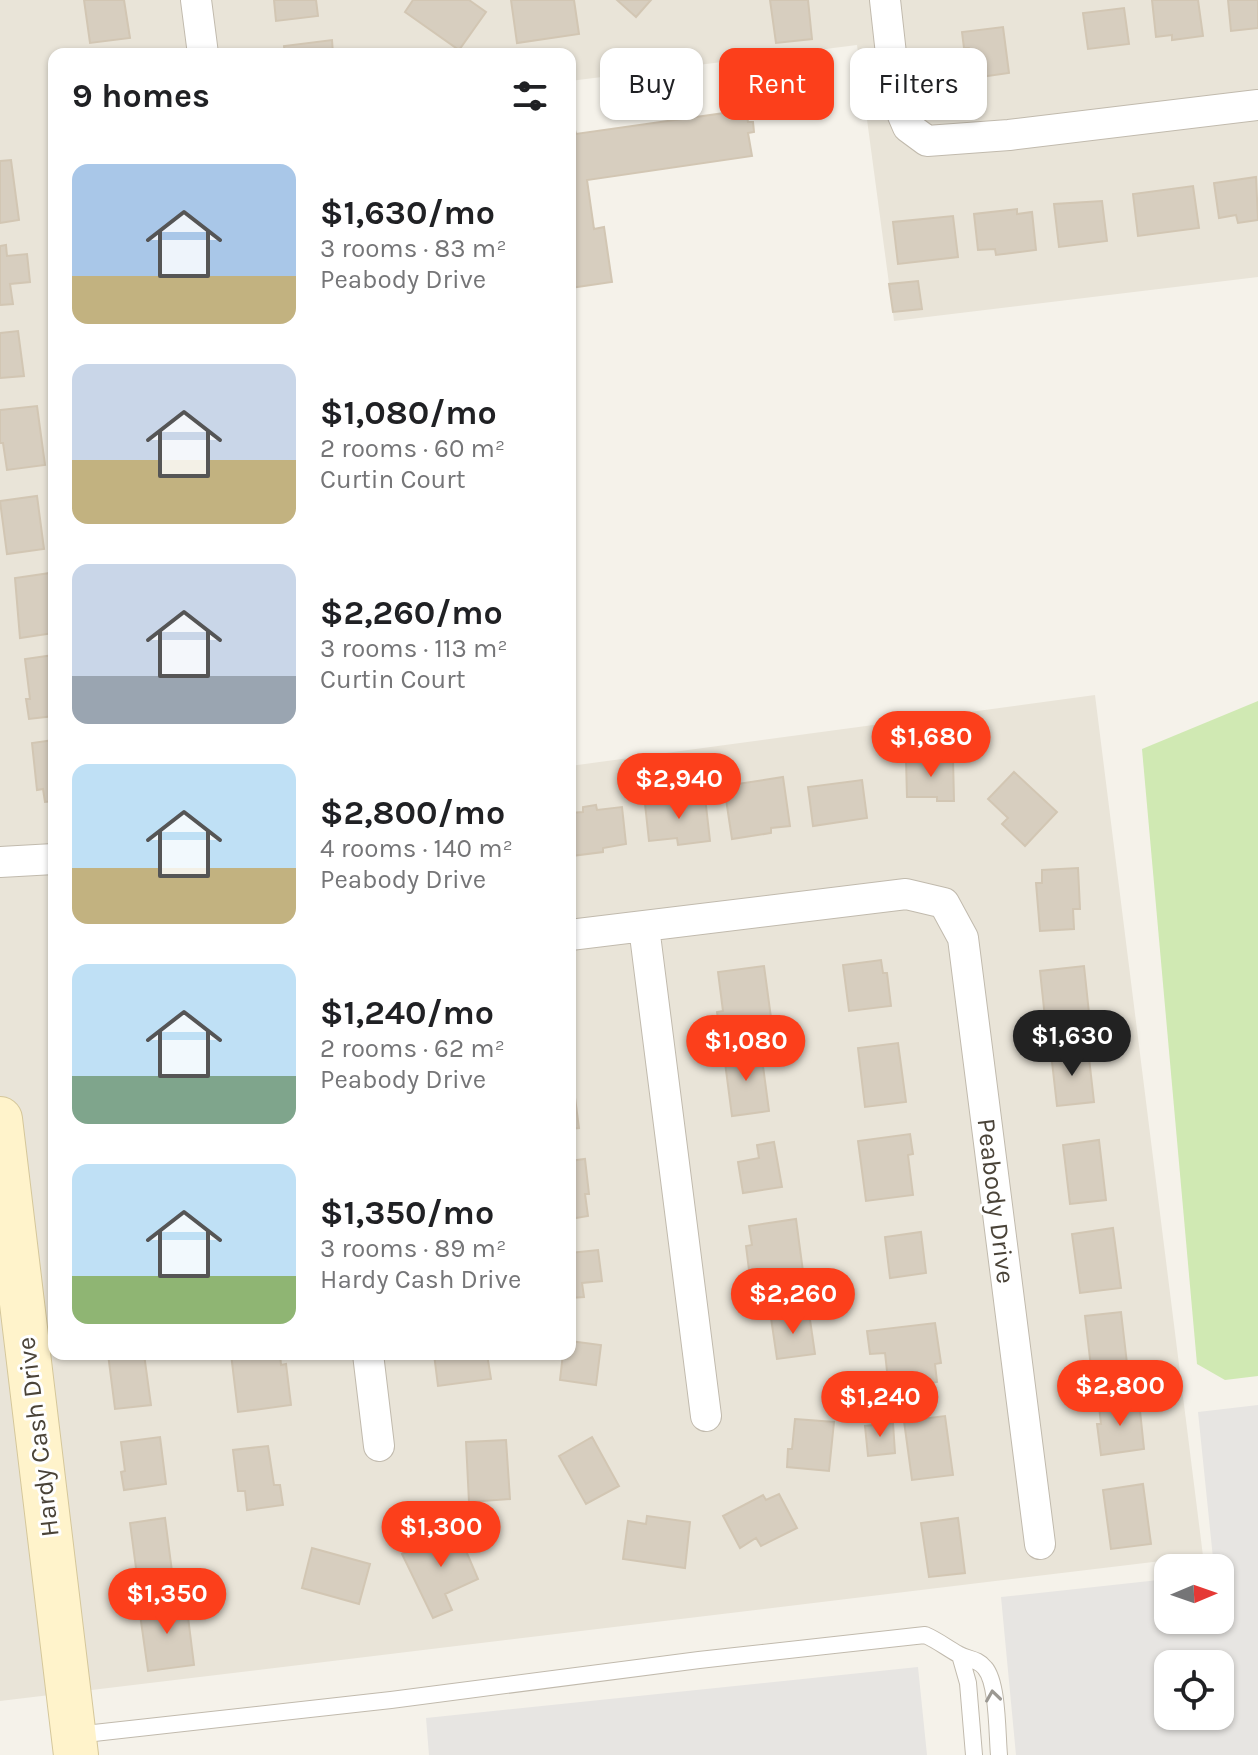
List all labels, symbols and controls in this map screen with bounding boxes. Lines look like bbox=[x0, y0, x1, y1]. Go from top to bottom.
chip: Buy bbox=[600, 48, 703, 120]
chip: Rent bbox=[719, 48, 834, 120]
chip: Filters bbox=[850, 48, 987, 120]
icon: filters bbox=[508, 74, 552, 118]
text: 9 homes bbox=[72, 76, 210, 116]
text: $1,630/mo bbox=[320, 193, 495, 233]
icon: home bbox=[136, 196, 232, 292]
text: 3 rooms · 83 m² bbox=[320, 233, 507, 264]
text: Peabody Drive bbox=[320, 264, 486, 295]
text: $1,080/mo bbox=[320, 393, 497, 433]
icon: home bbox=[136, 396, 232, 492]
text: 2 rooms · 60 m² bbox=[320, 433, 505, 464]
text: Curtin Court bbox=[320, 464, 466, 495]
text: $2,260/mo bbox=[320, 593, 503, 633]
icon: home bbox=[136, 596, 232, 692]
text: 3 rooms · 113 m² bbox=[320, 633, 508, 664]
text: Curtin Court bbox=[320, 664, 466, 695]
pin: $1,680 bbox=[866, 711, 996, 779]
text: $1,680 bbox=[890, 721, 972, 752]
pin: $2,940 bbox=[614, 753, 744, 821]
text: $2,940 bbox=[635, 763, 723, 794]
text: $2,800/mo bbox=[320, 793, 505, 833]
icon: home bbox=[136, 796, 232, 892]
text: 4 rooms · 140 m² bbox=[320, 833, 513, 864]
text: Peabody Drive bbox=[320, 864, 486, 895]
text: $1,240/mo bbox=[320, 993, 494, 1033]
icon: home bbox=[136, 996, 232, 1092]
pin: $1,630 bbox=[1007, 1010, 1137, 1078]
pin: $1,080 bbox=[681, 1015, 811, 1083]
text: $1,630 bbox=[1031, 1020, 1113, 1051]
text: $1,080 bbox=[704, 1025, 788, 1056]
text: 2 rooms · 62 m² bbox=[320, 1033, 505, 1064]
text: Peabody Drive bbox=[320, 1064, 486, 1095]
street label: Peabody Drive bbox=[970, 1117, 1022, 1285]
text: $1,350/mo bbox=[320, 1193, 494, 1233]
icon: home bbox=[136, 1196, 232, 1292]
text: 3 rooms · 89 m² bbox=[320, 1233, 506, 1264]
text: Hardy Cash Drive bbox=[320, 1264, 521, 1295]
pin: $2,260 bbox=[728, 1268, 858, 1336]
text: $2,260 bbox=[749, 1278, 837, 1309]
street label: Hardy Cash Drive bbox=[10, 1335, 66, 1539]
pin: $2,800 bbox=[1055, 1360, 1185, 1428]
text: $2,800 bbox=[1075, 1370, 1165, 1401]
pin: $1,240 bbox=[815, 1371, 945, 1439]
text: $1,240 bbox=[839, 1381, 921, 1412]
pin: $1,300 bbox=[376, 1501, 506, 1569]
text: $1,300 bbox=[400, 1511, 482, 1542]
north arrow bbox=[1154, 1554, 1234, 1634]
map controls bbox=[1154, 1554, 1234, 1730]
pin: $1,350 bbox=[102, 1568, 232, 1636]
text: $1,350 bbox=[126, 1578, 208, 1609]
button: locate bbox=[1154, 1650, 1234, 1730]
one-way arrow bbox=[985, 1689, 1002, 1703]

